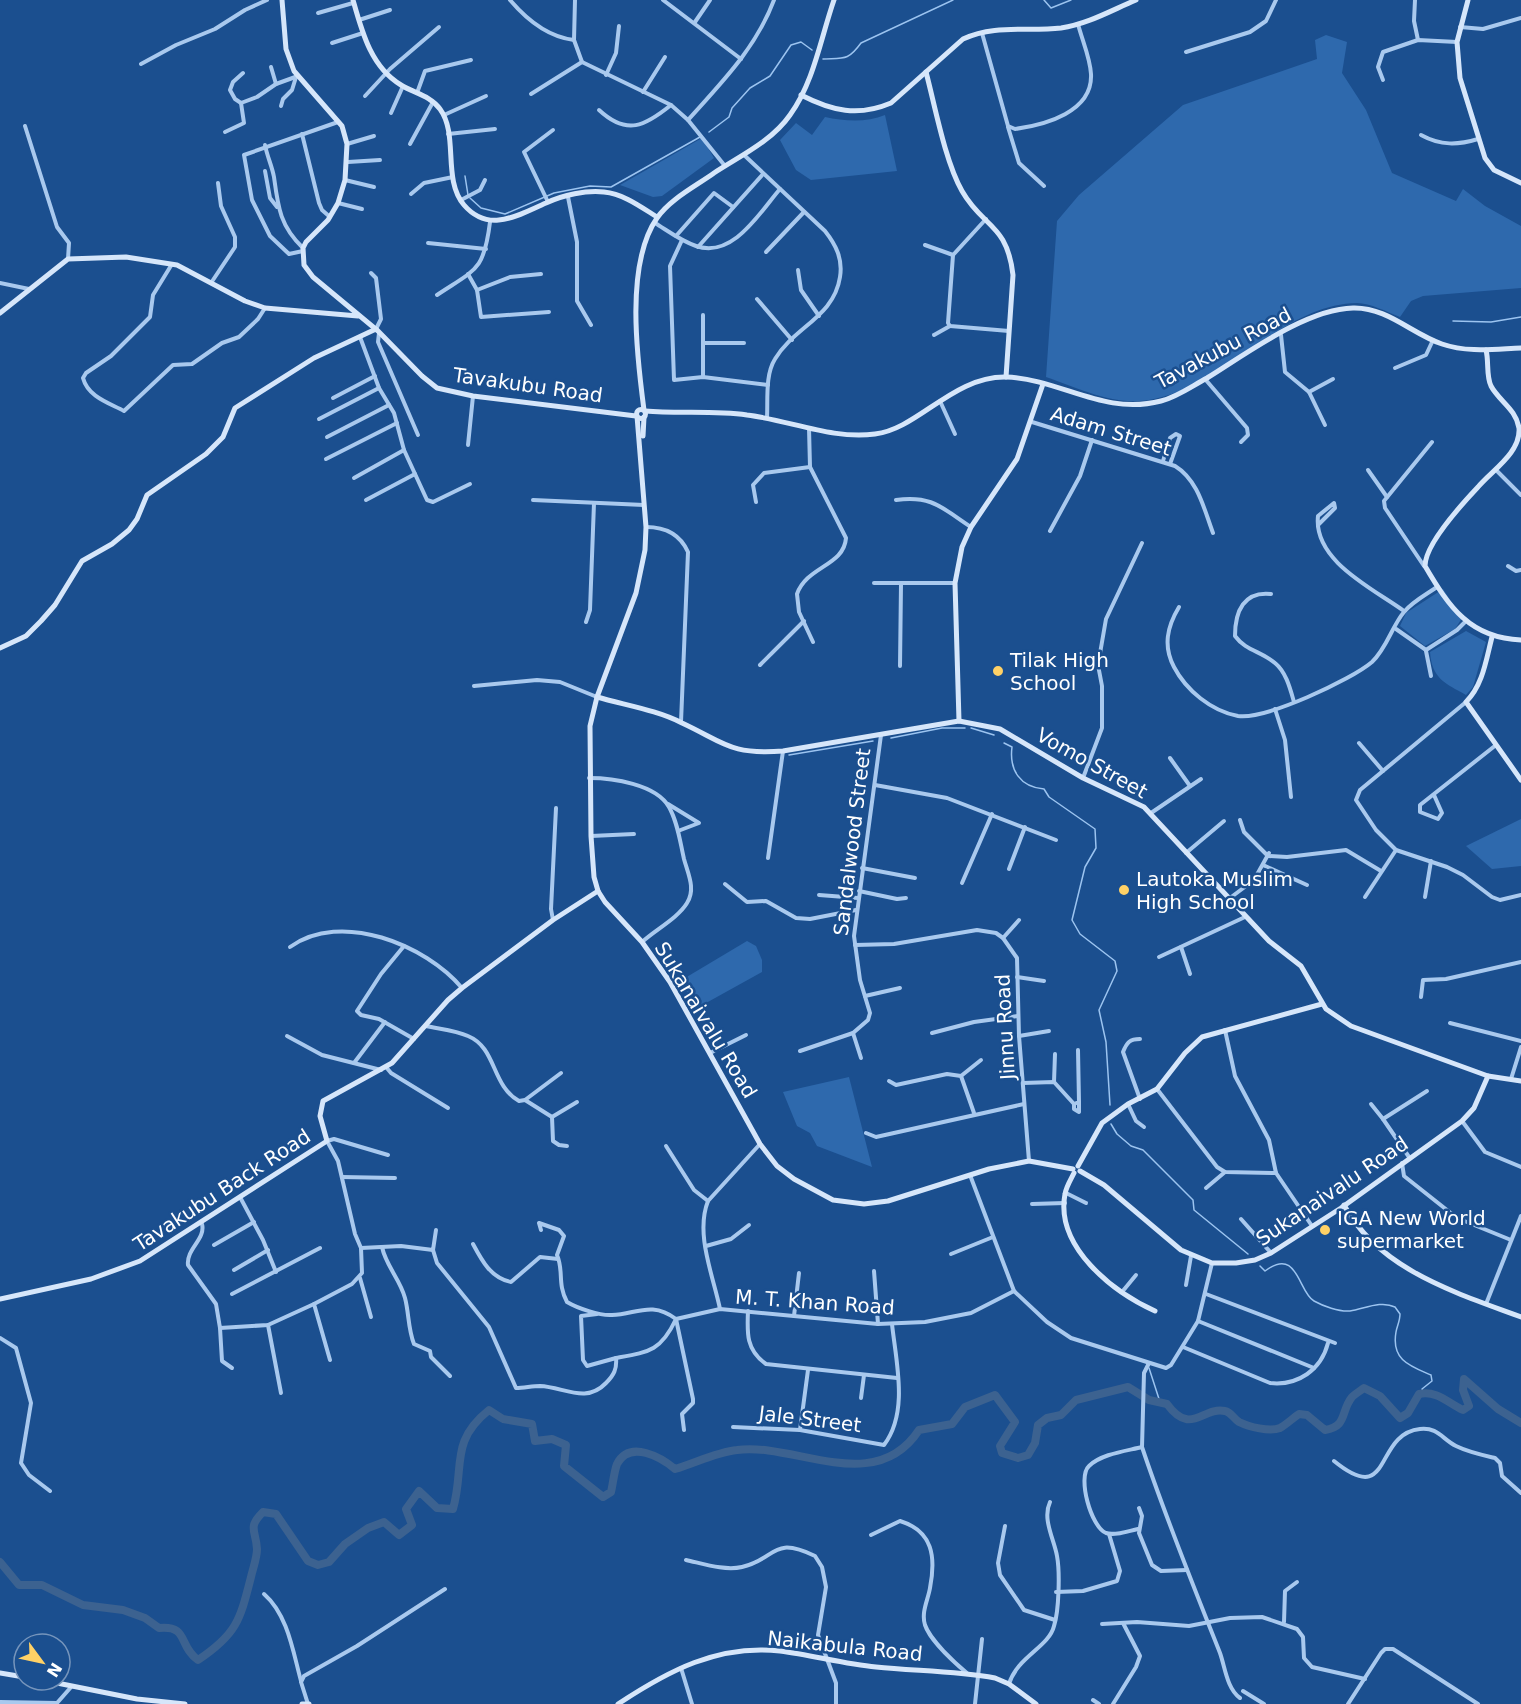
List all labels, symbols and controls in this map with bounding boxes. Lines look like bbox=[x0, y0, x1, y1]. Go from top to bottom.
street label: Tavakubu Road bbox=[1150, 302, 1295, 394]
street label: Tavakubu Road bbox=[451, 362, 604, 407]
street label: Adam Street bbox=[1048, 401, 1174, 461]
place label: Tilak High School bbox=[1009, 648, 1109, 695]
marker: Tilak High School bbox=[991, 664, 1005, 678]
street label: Vomo Street bbox=[1032, 723, 1152, 803]
street label: Sandalwood Street bbox=[829, 747, 875, 937]
place label: Lautoka Muslim High School bbox=[1136, 867, 1293, 914]
marker: Lautoka Muslim High School bbox=[1117, 883, 1131, 897]
street label: Sukanaivalu Road bbox=[650, 937, 762, 1103]
street label: Jinnu Road bbox=[990, 973, 1020, 1083]
street label: Tavakubu Back Road bbox=[128, 1124, 315, 1257]
street label: Sukanaivalu Road bbox=[1251, 1131, 1413, 1251]
place label: IGA New World supermarket bbox=[1337, 1206, 1486, 1253]
marker: IGA New World supermarket bbox=[1318, 1223, 1332, 1237]
street label: M. T. Khan Road bbox=[734, 1284, 896, 1320]
street label: Jale Street bbox=[755, 1401, 863, 1437]
street label: Naikabula Road bbox=[766, 1626, 924, 1666]
north arrow bbox=[12, 1632, 72, 1692]
text: N bbox=[43, 1659, 66, 1681]

